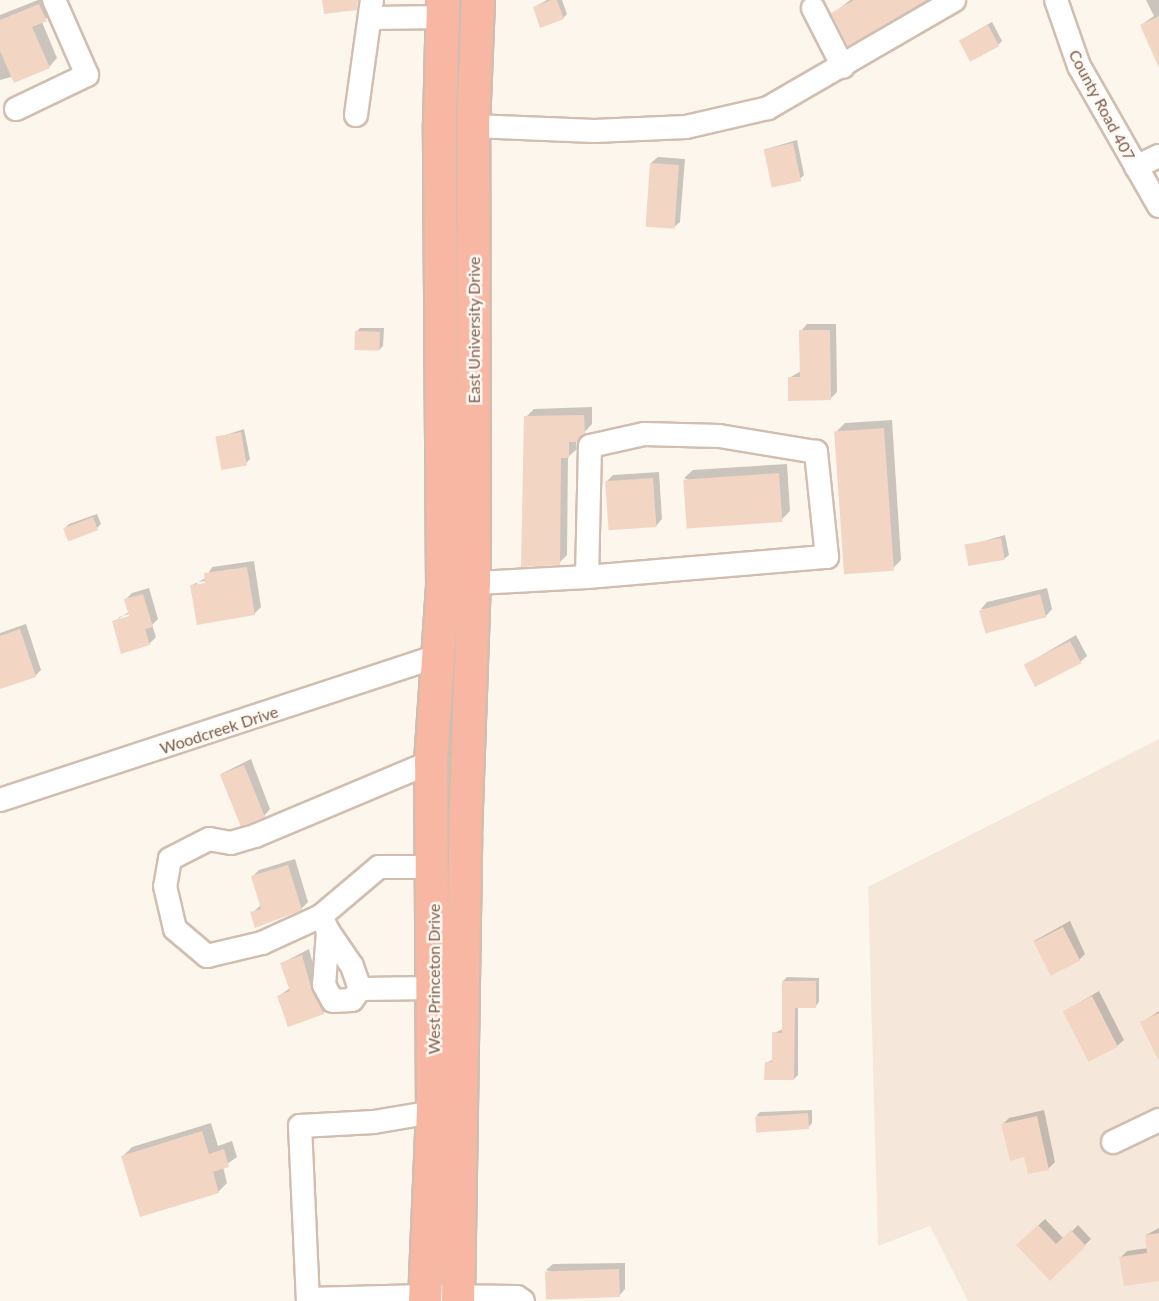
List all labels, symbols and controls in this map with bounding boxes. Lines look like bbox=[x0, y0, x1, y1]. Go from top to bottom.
street label: County Road 407 bbox=[1065, 46, 1139, 164]
street label: East University Drive bbox=[464, 256, 484, 404]
street label: Woodcreek Drive bbox=[157, 702, 281, 758]
street label: West Princeton Drive bbox=[424, 904, 444, 1054]

